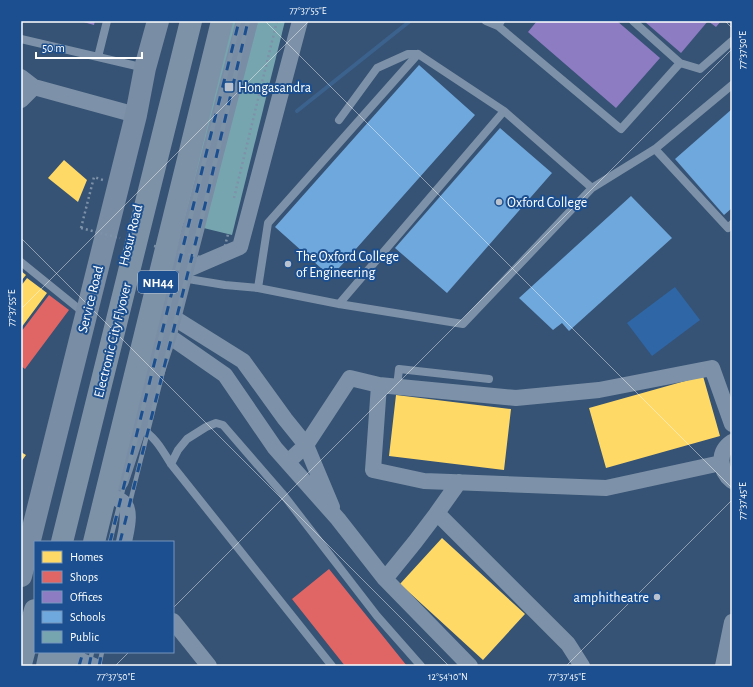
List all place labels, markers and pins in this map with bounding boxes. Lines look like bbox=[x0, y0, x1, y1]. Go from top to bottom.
marker: Hongasandra bbox=[223, 81, 235, 93]
place label: Hongasandra bbox=[238, 81, 312, 95]
place label: Oxford College bbox=[507, 196, 587, 210]
marker: Oxford College bbox=[494, 197, 504, 207]
place label: The Oxford College of Engineering bbox=[296, 250, 399, 280]
marker: The Oxford College of Engineering bbox=[283, 259, 293, 269]
place label: amphitheatre bbox=[574, 591, 649, 605]
marker: amphitheatre bbox=[652, 592, 662, 602]

